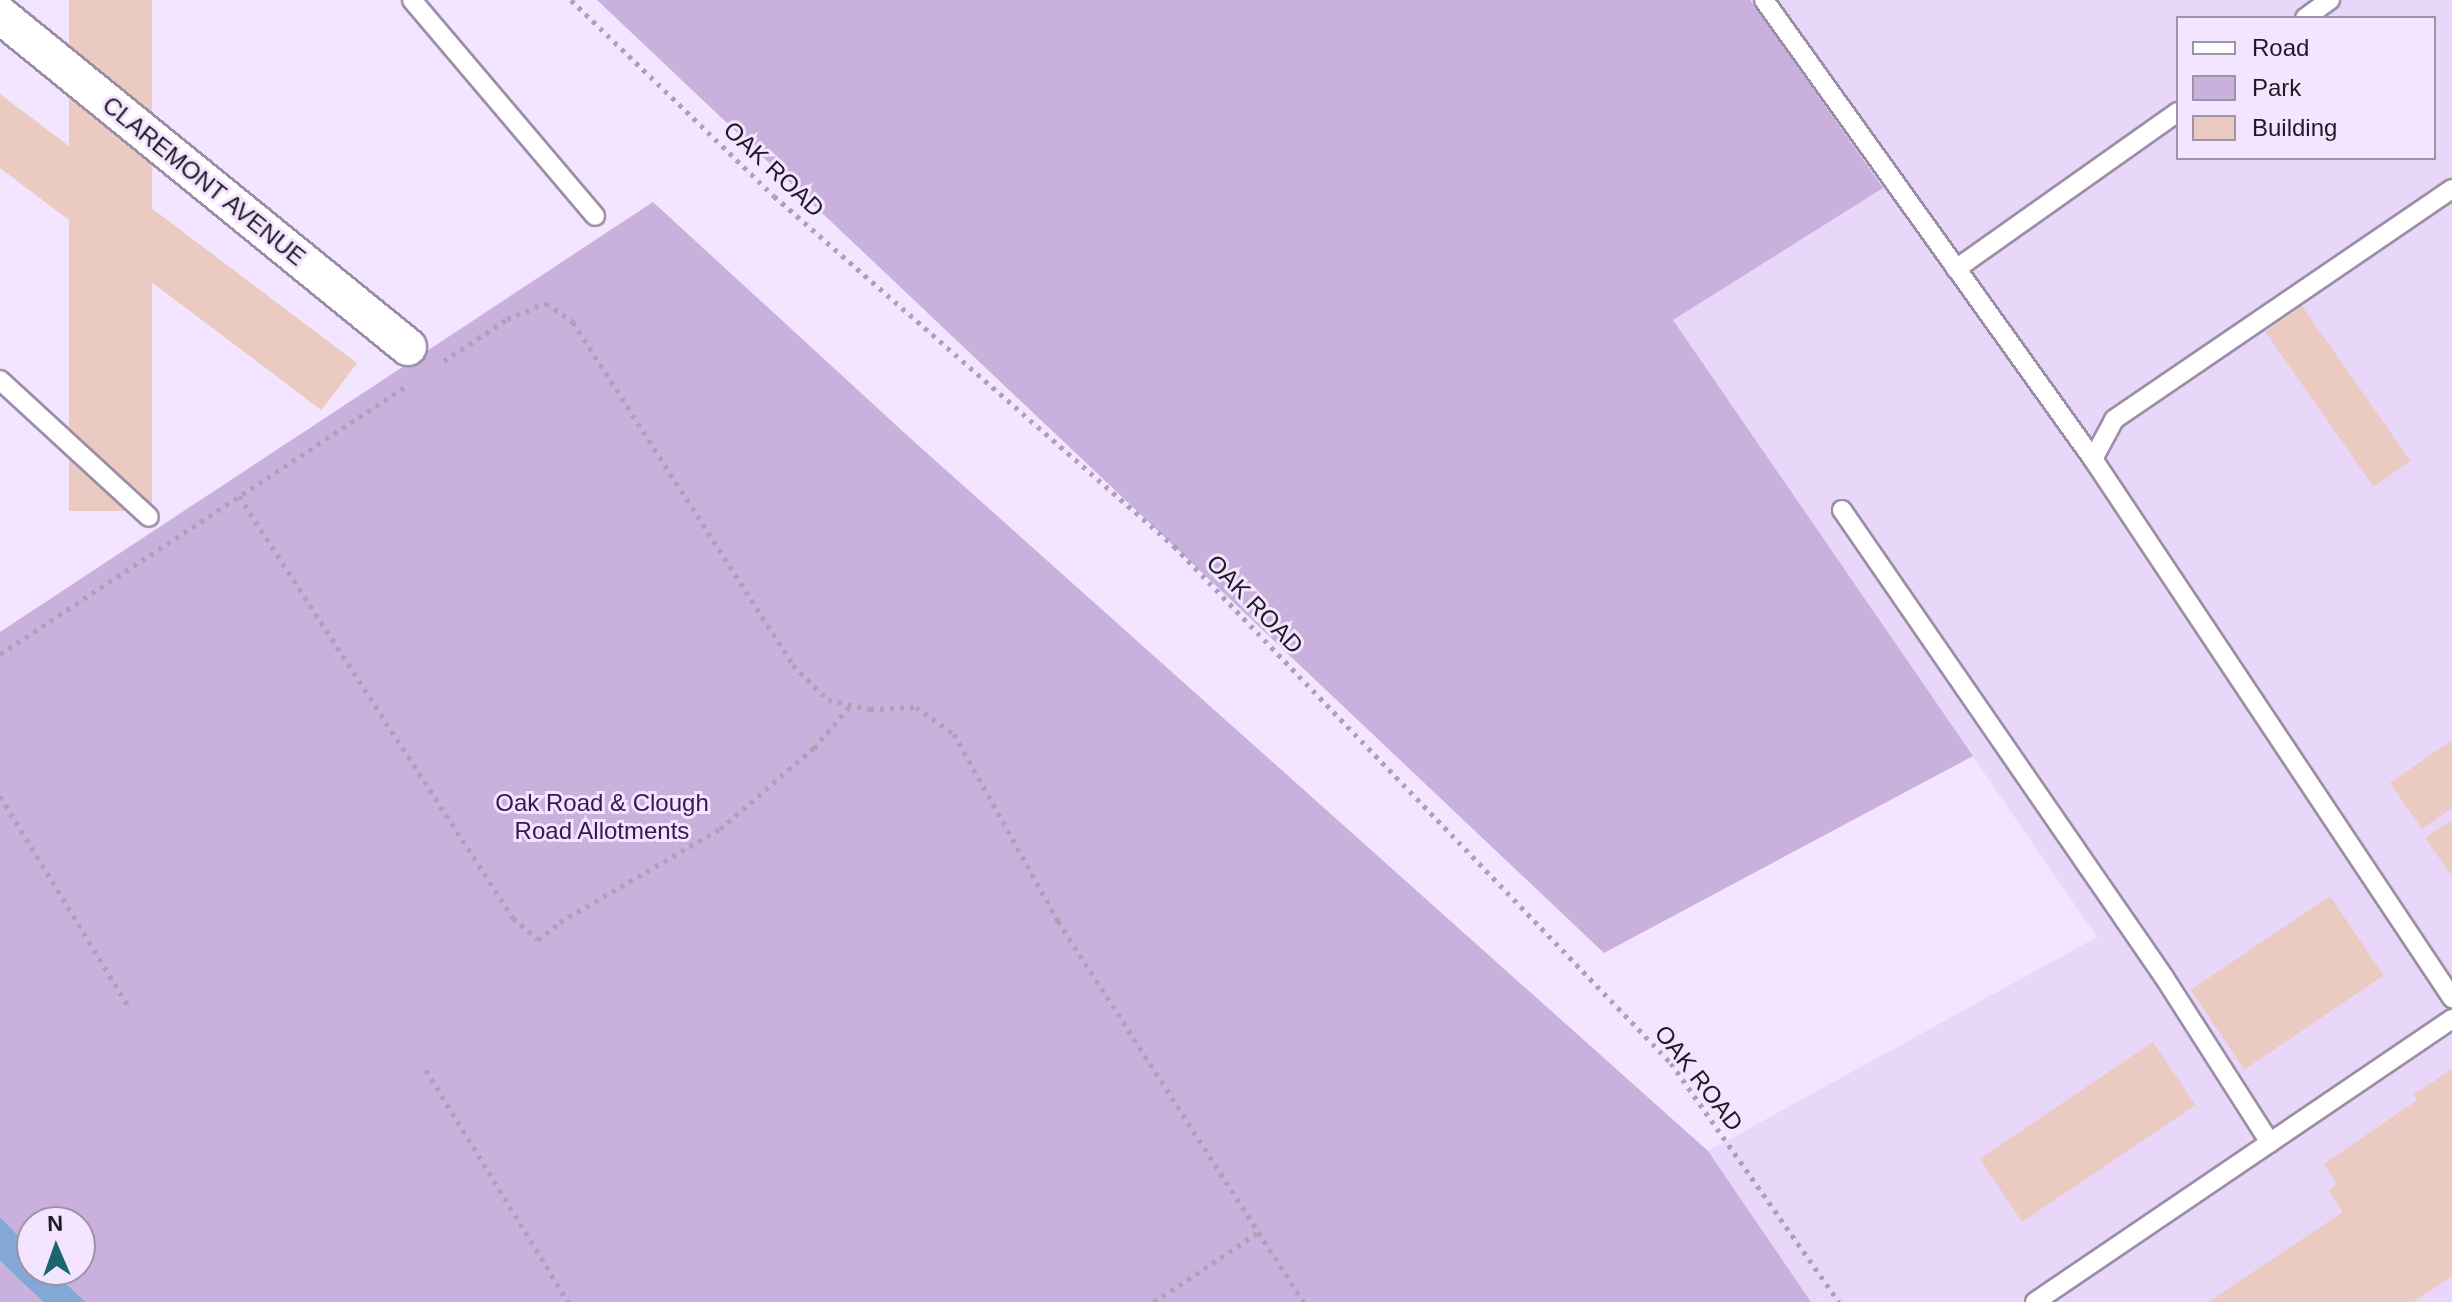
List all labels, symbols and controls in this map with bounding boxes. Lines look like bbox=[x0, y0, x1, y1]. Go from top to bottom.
legend bbox=[2176, 16, 2436, 160]
text: Road bbox=[2252, 34, 2309, 61]
text: Park bbox=[2252, 74, 2301, 101]
street label: CLAREMONT AVENUE bbox=[96, 90, 312, 272]
text: Building bbox=[2252, 114, 2337, 141]
street label: OAK ROAD bbox=[718, 115, 830, 223]
street label: OAK ROAD bbox=[1201, 548, 1309, 660]
park label: Oak Road & Clough Road Allotments bbox=[495, 789, 709, 845]
street label: OAK ROAD bbox=[1649, 1019, 1749, 1137]
north arrow bbox=[16, 1206, 96, 1286]
text: N bbox=[47, 1211, 64, 1236]

